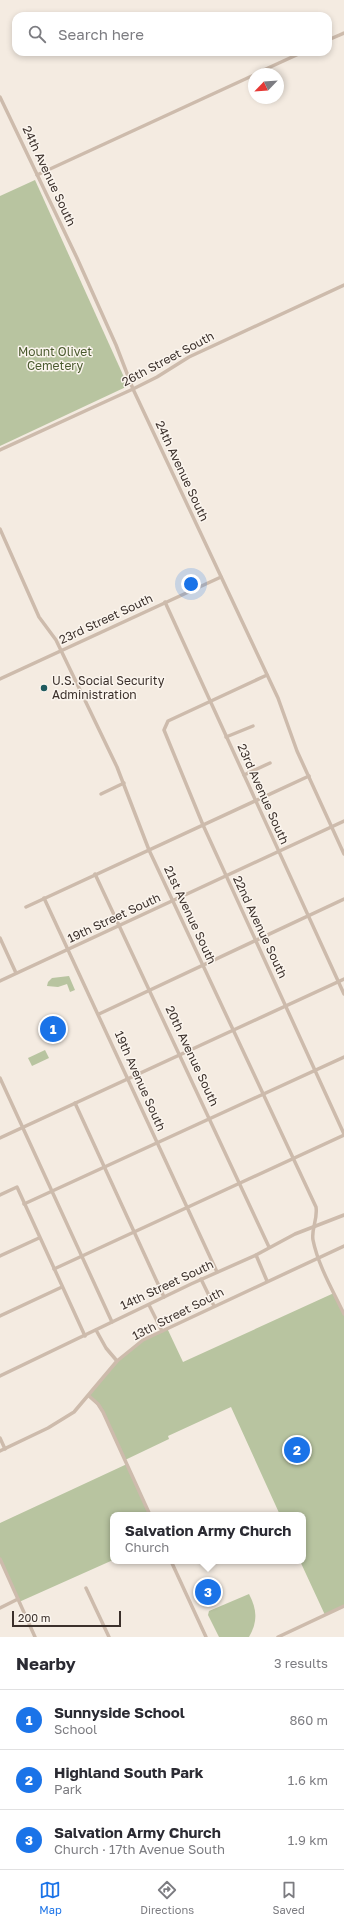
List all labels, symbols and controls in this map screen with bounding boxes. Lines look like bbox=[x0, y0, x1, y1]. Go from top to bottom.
search box bbox=[12, 12, 332, 56]
icon: search bbox=[26, 23, 48, 45]
text: Search here bbox=[58, 25, 144, 43]
north arrow bbox=[248, 68, 284, 104]
street label: 24th Avenue South bbox=[20, 123, 79, 228]
street label: 26th Street South bbox=[119, 328, 216, 389]
park label: Mount Olivet Cemetery bbox=[18, 344, 92, 373]
street label: 24th Avenue South bbox=[153, 418, 212, 523]
your location bbox=[181, 574, 201, 594]
street label: 23rd Street South bbox=[57, 590, 155, 647]
place label: U.S. Social Security Administration bbox=[52, 673, 165, 702]
marker: U.S. Social Security Administration bbox=[39, 683, 49, 693]
street label: 23rd Avenue South bbox=[235, 741, 292, 846]
street label: 21st Avenue South bbox=[161, 863, 220, 966]
street label: 22nd Avenue South bbox=[230, 873, 291, 980]
street label: 19th Street South bbox=[65, 889, 163, 946]
street label: 20th Avenue South bbox=[163, 1003, 222, 1108]
pin: 1 bbox=[40, 1014, 66, 1044]
street label: 19th Avenue South bbox=[112, 1028, 169, 1133]
street label: 14th Street South bbox=[118, 1256, 216, 1313]
street label: 13th Street South bbox=[129, 1284, 226, 1343]
pin: 2 bbox=[284, 1435, 310, 1465]
popup bbox=[110, 1512, 306, 1564]
text: Salvation Army Church bbox=[125, 1521, 291, 1539]
text: Church bbox=[125, 1539, 169, 1555]
pin: 3 bbox=[195, 1577, 221, 1607]
scale bar bbox=[12, 1609, 121, 1628]
text: 200 m bbox=[18, 1611, 51, 1624]
text: Nearby bbox=[16, 1653, 76, 1674]
text: 3 results bbox=[274, 1655, 328, 1671]
text: Sunnyside School bbox=[54, 1703, 185, 1721]
text: 1 bbox=[26, 1712, 32, 1728]
text: 860 m bbox=[289, 1712, 328, 1728]
text: School bbox=[54, 1721, 97, 1737]
text: Highland South Park bbox=[54, 1763, 203, 1781]
text: 2 bbox=[25, 1772, 33, 1788]
text: 1.6 km bbox=[288, 1772, 328, 1788]
text: Park bbox=[54, 1781, 82, 1797]
text: Salvation Army Church bbox=[54, 1823, 221, 1841]
text: 3 bbox=[25, 1832, 33, 1848]
text: 1.9 km bbox=[288, 1832, 328, 1848]
text: Church · 17th Avenue South bbox=[54, 1841, 225, 1857]
tab: Map bbox=[39, 1879, 62, 1916]
tab: Directions bbox=[140, 1879, 194, 1916]
tab: Saved bbox=[273, 1879, 305, 1916]

